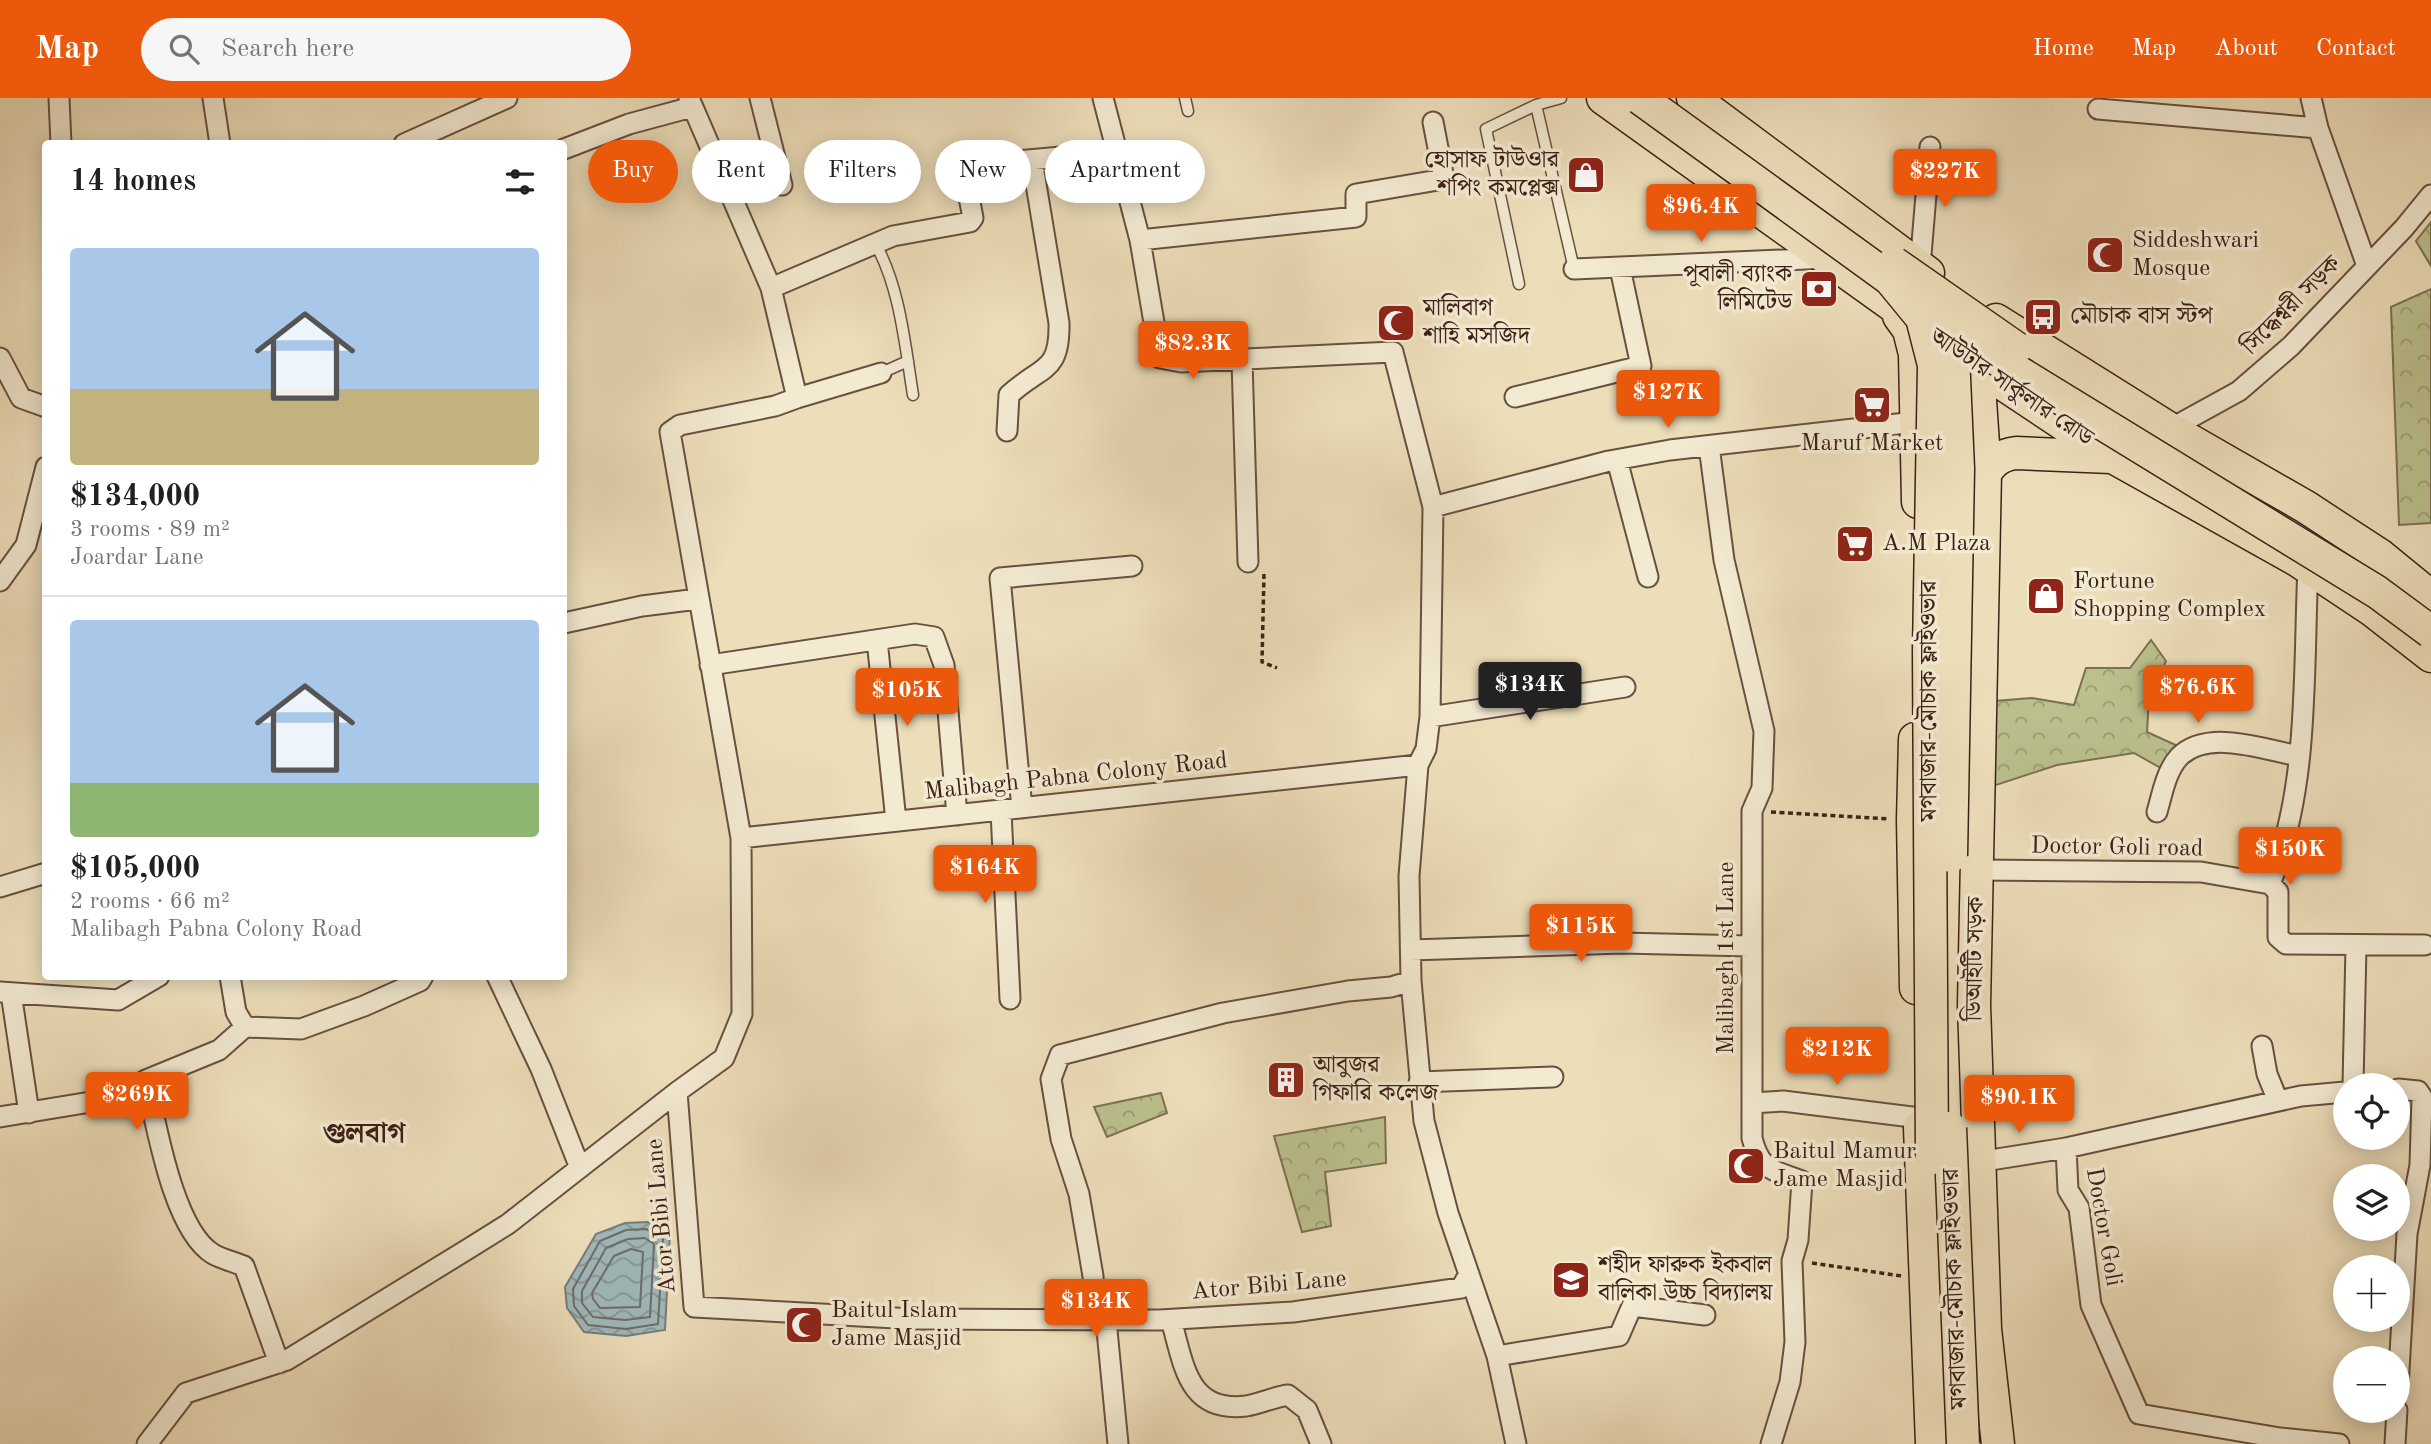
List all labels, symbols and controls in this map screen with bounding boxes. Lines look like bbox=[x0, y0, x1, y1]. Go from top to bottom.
search box bbox=[141, 18, 631, 81]
icon: search bbox=[165, 30, 203, 68]
text: Map bbox=[35, 33, 99, 66]
text: Search here bbox=[221, 36, 354, 62]
text: Home bbox=[2033, 37, 2094, 61]
text: Map bbox=[2132, 37, 2176, 61]
text: About bbox=[2214, 37, 2278, 61]
text: Contact bbox=[2316, 37, 2396, 61]
chip: Buy bbox=[588, 140, 678, 203]
chip: Rent bbox=[692, 140, 790, 203]
chip: Filters bbox=[804, 140, 921, 203]
chip: New bbox=[935, 140, 1031, 203]
chip: Apartment bbox=[1045, 140, 1205, 203]
place label: হোসাফ টাউওার শপিং কমপ্লেক্স bbox=[1424, 144, 1560, 201]
pin: $227K bbox=[1896, 150, 1994, 209]
shop icon: হোসাফ টাউওার শপিং কমপ্লেক্স bbox=[1565, 154, 1607, 196]
text: $227K bbox=[1909, 160, 1981, 183]
icon: filters bbox=[501, 163, 539, 201]
text: 14 homes bbox=[70, 167, 196, 197]
pin: $96.4K bbox=[1644, 184, 1758, 244]
text: $96.4K bbox=[1662, 195, 1740, 218]
place label: Siddeshwari Mosque bbox=[2132, 229, 2259, 281]
mosque icon: Siddeshwari Mosque bbox=[2084, 234, 2126, 276]
street label: সিদ্ধেশ্বরী সড়ক bbox=[2235, 249, 2347, 360]
place label: পূবালী ব্যাংক লিমিটেড bbox=[1683, 259, 1793, 315]
bank icon: পূবালী ব্যাংক লিমিটেড bbox=[1798, 268, 1840, 310]
icon: home bbox=[242, 293, 368, 419]
place label: মালিবাগ শাহি মসজিদ bbox=[1422, 293, 1531, 349]
bus stop icon: মৌচাক বাস স্টপ bbox=[2022, 296, 2064, 338]
place label: মৌচাক বাস স্টপ bbox=[2070, 300, 2213, 329]
mosque icon: মালিবাগ শাহি মসজিদ bbox=[1375, 302, 1417, 344]
street label: আউটার সার্কুলার রোড bbox=[1924, 320, 2101, 452]
pin: $82.3K bbox=[1136, 322, 1250, 381]
text: $82.3K bbox=[1154, 332, 1232, 355]
pin: $127K bbox=[1619, 370, 1717, 430]
text: $127K bbox=[1632, 381, 1704, 404]
supermarket icon: Maruf Market bbox=[1851, 384, 1893, 426]
place label: Maruf Market bbox=[1801, 432, 1944, 456]
text: $134,000 bbox=[70, 482, 200, 512]
text: 3 rooms · 89 m² bbox=[70, 518, 230, 541]
supermarket icon: A.M Plaza bbox=[1834, 523, 1876, 565]
place label: A.M Plaza bbox=[1882, 532, 1991, 556]
text: Joardar Lane bbox=[70, 546, 204, 569]
place label: Fortune Shopping Complex bbox=[2073, 570, 2266, 622]
shop icon: Fortune Shopping Complex bbox=[2025, 575, 2067, 617]
street label: মগবাজার-মৌচাক ফ্লাইওভার bbox=[1913, 580, 1942, 823]
pin: $134K bbox=[1481, 662, 1579, 722]
icon: home bbox=[242, 665, 368, 791]
pin: $76.6K bbox=[2141, 666, 2255, 725]
pin: $105K bbox=[858, 668, 956, 728]
text: $134K bbox=[1494, 673, 1566, 696]
text: $76.6K bbox=[2159, 676, 2237, 699]
text: $105K bbox=[871, 679, 943, 702]
street label: Malibagh Pabna Colony Road bbox=[923, 749, 1229, 805]
pin: $150K bbox=[2241, 828, 2339, 887]
street label: Doctor Goli road bbox=[2030, 834, 2204, 862]
text: $150K bbox=[2254, 838, 2326, 861]
pin: $164K bbox=[936, 846, 1034, 905]
text: $105,000 bbox=[70, 854, 200, 884]
text: $164K bbox=[949, 856, 1021, 879]
street label: Malibagh 1st Lane bbox=[1715, 861, 1739, 1055]
text: 2 rooms · 66 m² bbox=[70, 890, 230, 913]
street label: ডিআইটি সড়ক bbox=[1958, 895, 1989, 1022]
pin: $115K bbox=[1532, 904, 1630, 964]
text: $115K bbox=[1545, 915, 1617, 938]
text: Malibagh Pabna Colony Road bbox=[70, 918, 362, 941]
pin: $212K bbox=[1788, 1028, 1886, 1087]
text: $212K bbox=[1801, 1038, 1873, 1061]
place label: আবুজর গিফারি কলেজ bbox=[1312, 1054, 1440, 1106]
building icon: আবুজর গিফারি কলেজ bbox=[1265, 1059, 1307, 1101]
pin: $269K bbox=[88, 1072, 186, 1132]
map controls bbox=[2333, 1073, 2410, 1423]
button: locate bbox=[2333, 1073, 2410, 1150]
pin: $90.1K bbox=[1962, 1076, 2076, 1135]
text: $269K bbox=[101, 1083, 173, 1106]
text: $90.1K bbox=[1980, 1086, 2058, 1109]
district label: গুলবাগ bbox=[323, 1121, 407, 1149]
street label: Ator Bibi Lane bbox=[643, 1137, 681, 1295]
place label: Baitul Mamur Jame Masjid bbox=[1773, 1140, 1916, 1192]
mosque icon: Baitul Mamur Jame Masjid bbox=[1725, 1145, 1767, 1187]
button: layers bbox=[2333, 1164, 2410, 1241]
street label: Doctor Goli bbox=[2081, 1166, 2125, 1288]
street label: মগবাজার-মৌচাক ফ্লাইওভার bbox=[1935, 1167, 1972, 1411]
place label: শহীদ ফারুক ইকবাল বালিকা উচ্চ বিদ্যালয় bbox=[1597, 1249, 1774, 1306]
button: + bbox=[2333, 1255, 2410, 1332]
school or university icon: শহীদ ফারুক ইকবাল বালিকা উচ্চ বিদ্যালয় bbox=[1550, 1259, 1592, 1301]
street label: Ator Bibi Lane bbox=[1190, 1267, 1348, 1305]
pin: $134K bbox=[1047, 1280, 1145, 1339]
text: $134K bbox=[1060, 1290, 1132, 1313]
place label: Baitul Islam Jame Masjid bbox=[831, 1299, 962, 1351]
mosque icon: Baitul Islam Jame Masjid bbox=[783, 1304, 825, 1346]
button: − bbox=[2333, 1346, 2410, 1423]

